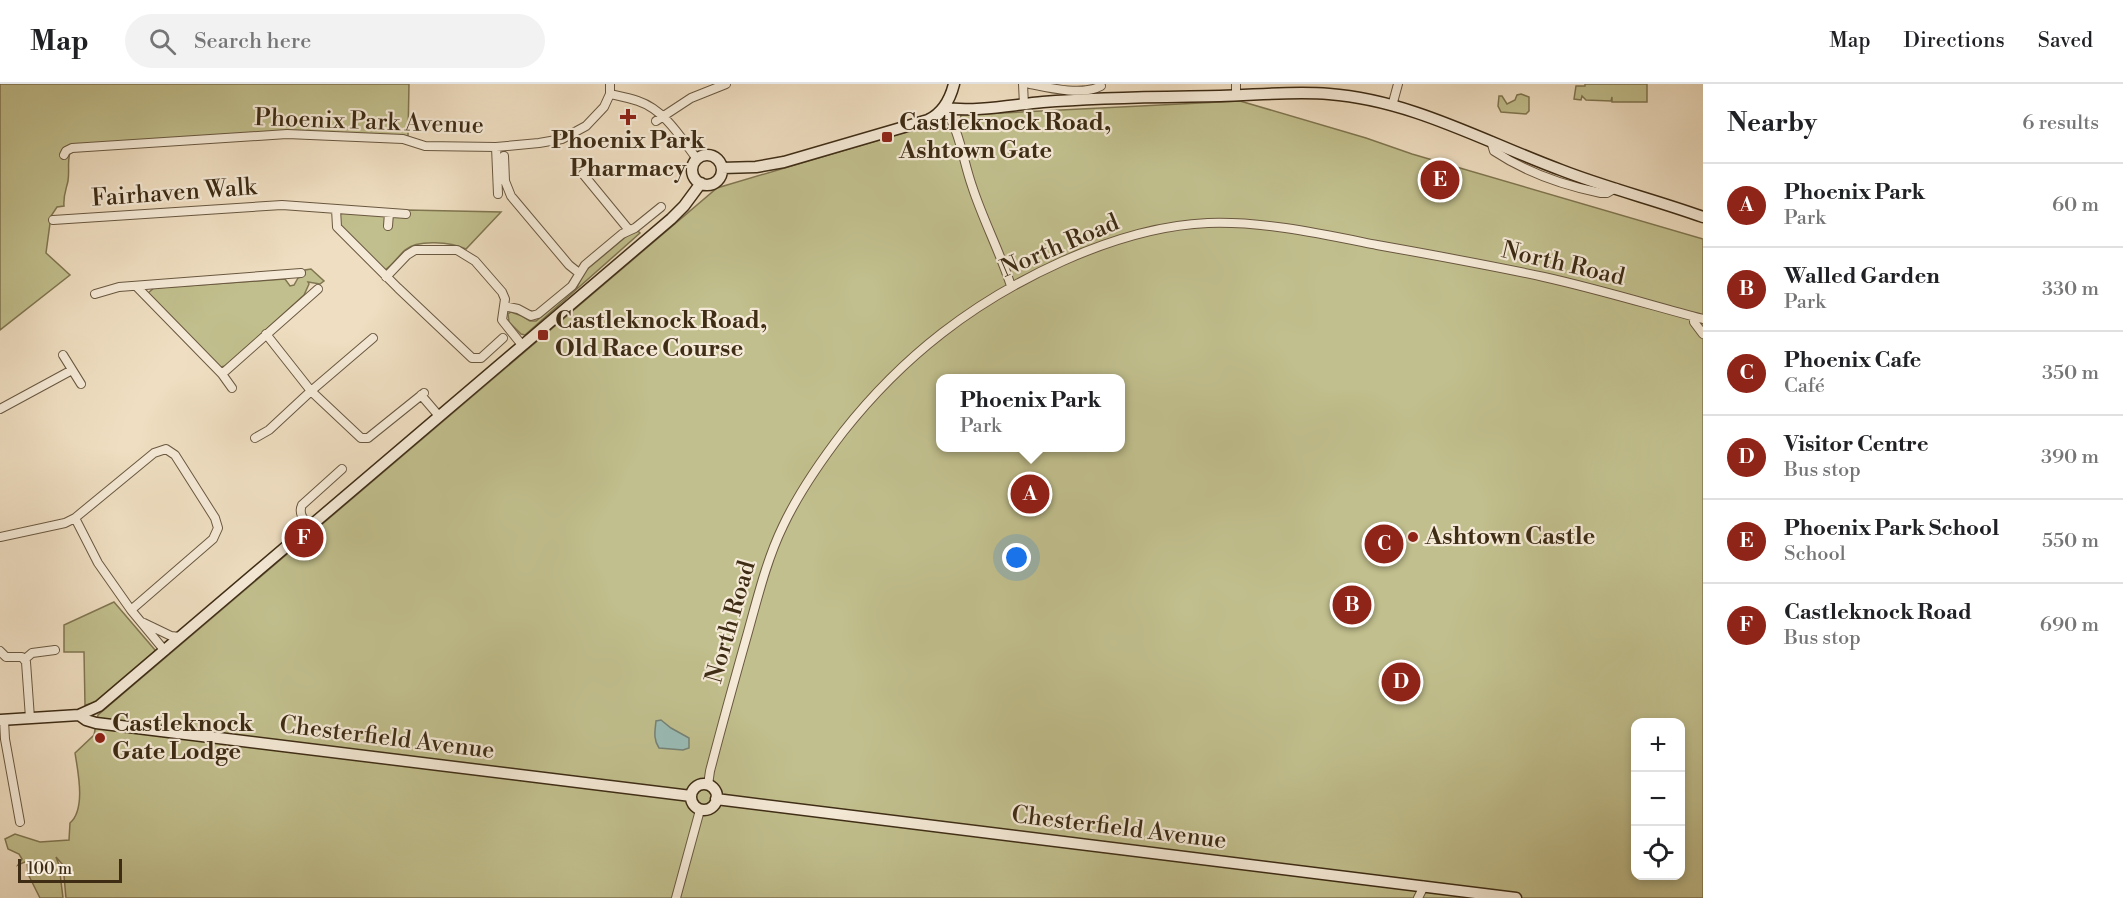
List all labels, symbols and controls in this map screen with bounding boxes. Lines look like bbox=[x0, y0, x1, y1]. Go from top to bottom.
search box bbox=[125, 14, 545, 68]
text: Map bbox=[30, 24, 89, 59]
icon: search bbox=[146, 25, 179, 58]
text: Search here bbox=[194, 28, 311, 55]
text: Map bbox=[1829, 28, 1871, 54]
text: Directions bbox=[1904, 28, 2005, 54]
text: Saved bbox=[2038, 28, 2093, 54]
street label: Phoenix Park Avenue bbox=[254, 103, 484, 141]
text: Nearby bbox=[1727, 107, 1817, 139]
place label: Castleknock Road, Ashtown Gate bbox=[898, 108, 1111, 166]
marker: Phoenix Park Pharmacy bbox=[621, 110, 635, 124]
text: 6 results bbox=[2022, 111, 2099, 136]
place label: Phoenix Park Pharmacy bbox=[551, 126, 706, 184]
marker: Castleknock Road, Ashtown Gate bbox=[880, 130, 894, 144]
pin: E bbox=[1420, 158, 1460, 202]
street label: Fairhaven Walk bbox=[90, 172, 259, 214]
text: Phoenix Park bbox=[1784, 179, 1925, 206]
text: A bbox=[1739, 193, 1754, 218]
text: 60 m bbox=[2052, 193, 2099, 218]
text: Park bbox=[1784, 206, 1826, 231]
street label: North Road bbox=[996, 207, 1124, 284]
street label: North Road bbox=[1498, 235, 1628, 293]
text: Walled Garden bbox=[1784, 263, 1940, 290]
text: B bbox=[1739, 277, 1754, 302]
text: 330 m bbox=[2042, 277, 2099, 302]
text: Park bbox=[1784, 290, 1826, 315]
place label: Castleknock Road, Old Race Course bbox=[555, 306, 767, 364]
marker: Castleknock Road, Old Race Course bbox=[536, 328, 550, 342]
text: Phoenix Cafe bbox=[1784, 347, 1921, 374]
text: C bbox=[1739, 361, 1754, 386]
text: 350 m bbox=[2042, 361, 2099, 386]
popup bbox=[936, 374, 1125, 452]
text: Café bbox=[1784, 374, 1825, 399]
text: Phoenix Park bbox=[960, 387, 1101, 414]
text: Park bbox=[960, 414, 1002, 439]
text: Visitor Centre bbox=[1784, 431, 1928, 458]
text: D bbox=[1739, 445, 1754, 470]
text: 390 m bbox=[2041, 445, 2099, 470]
text: Bus stop bbox=[1784, 458, 1861, 483]
pin: A bbox=[1010, 472, 1050, 516]
text: Phoenix Park School bbox=[1784, 515, 1999, 542]
pin: F bbox=[284, 516, 324, 560]
pin: C bbox=[1364, 522, 1404, 566]
place label: Ashtown Castle bbox=[1424, 522, 1596, 552]
text: E bbox=[1740, 529, 1753, 554]
text: 550 m bbox=[2042, 529, 2099, 554]
marker: Ashtown Castle bbox=[1406, 530, 1420, 544]
text: School bbox=[1784, 542, 1846, 567]
your location bbox=[1002, 543, 1031, 572]
street label: North Road bbox=[699, 557, 763, 687]
pin: B bbox=[1332, 582, 1372, 628]
text: Castleknock Road bbox=[1784, 599, 1972, 626]
text: F bbox=[1739, 613, 1754, 638]
text: 690 m bbox=[2040, 613, 2099, 638]
text: Bus stop bbox=[1784, 626, 1861, 651]
pin: D bbox=[1382, 660, 1420, 704]
place label: Castleknock Gate Lodge bbox=[112, 709, 255, 767]
street label: Chesterfield Avenue bbox=[278, 710, 496, 766]
map controls bbox=[1631, 718, 1685, 880]
button: + bbox=[1631, 718, 1685, 772]
marker: Castleknock Gate Lodge bbox=[93, 731, 107, 745]
button: − bbox=[1631, 772, 1685, 826]
street label: Chesterfield Avenue bbox=[1010, 800, 1228, 856]
button: locate bbox=[1631, 826, 1685, 880]
scale bar bbox=[18, 856, 122, 884]
text: 100 m bbox=[27, 859, 72, 879]

